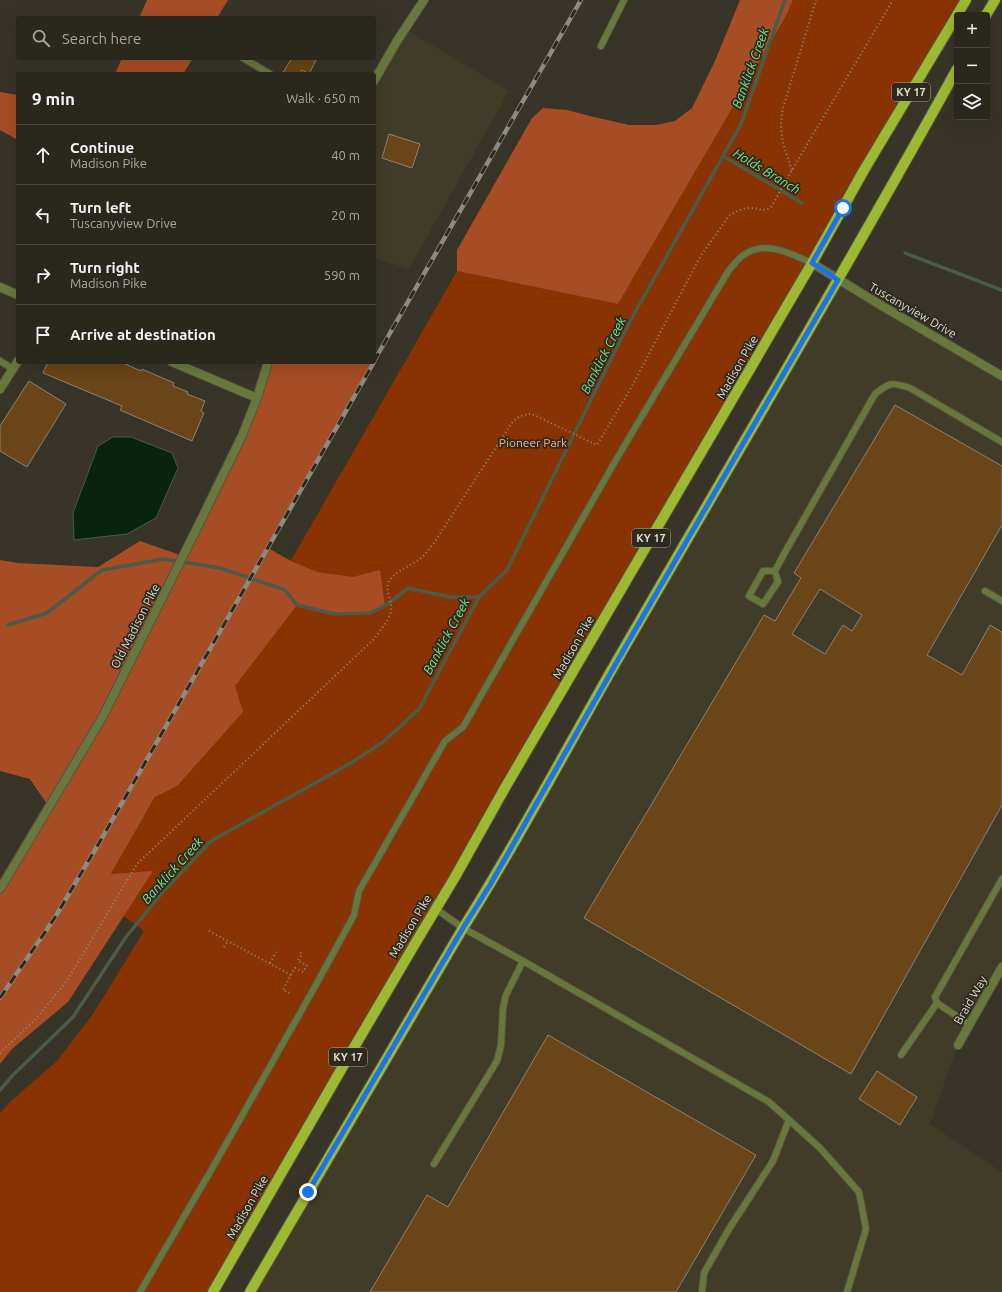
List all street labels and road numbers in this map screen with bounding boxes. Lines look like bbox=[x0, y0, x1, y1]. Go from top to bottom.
road number: KY 17 bbox=[892, 83, 930, 101]
street label: Tuscanyview Drive bbox=[867, 280, 959, 340]
street label: Madison Pike bbox=[714, 333, 760, 401]
road number: KY 17 bbox=[632, 529, 670, 547]
street label: Old Madison Pike bbox=[108, 582, 162, 670]
street label: Madison Pike bbox=[550, 613, 596, 681]
street label: Madison Pike bbox=[386, 892, 434, 960]
street label: Braid Way bbox=[951, 973, 989, 1027]
road number: KY 17 bbox=[329, 1048, 367, 1066]
street label: Madison Pike bbox=[224, 1173, 270, 1241]

